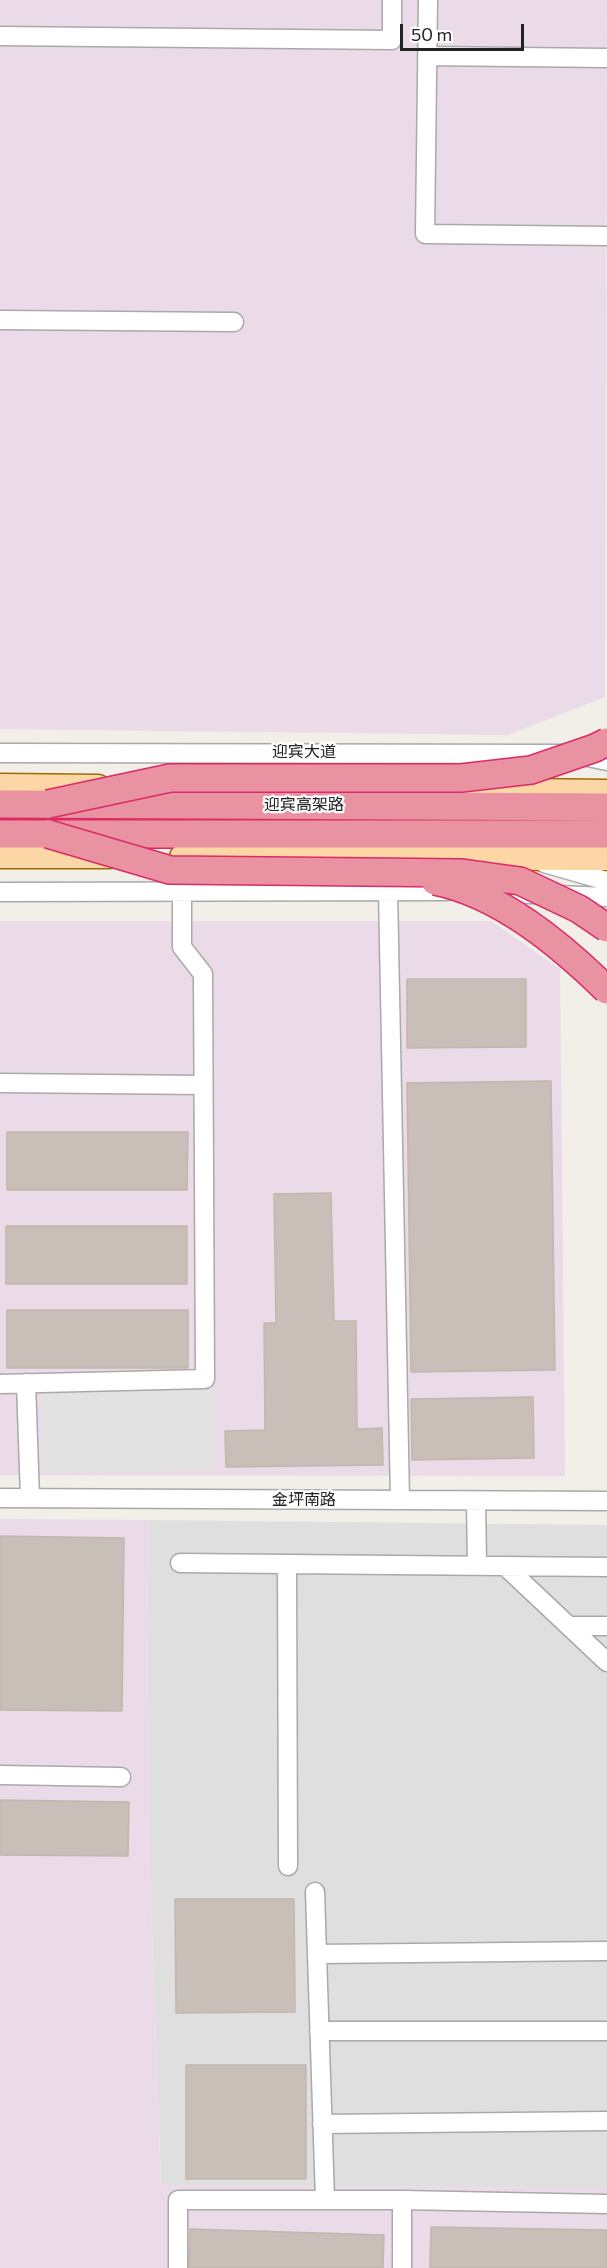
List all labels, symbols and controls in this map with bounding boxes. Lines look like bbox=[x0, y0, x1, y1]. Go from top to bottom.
scale bar bbox=[403, 12, 528, 50]
text: 50 m bbox=[411, 23, 452, 45]
street label: 迎宾大道 bbox=[272, 742, 336, 762]
street label: 迎宾高架路 bbox=[264, 795, 344, 815]
street label: 金坪南路 bbox=[272, 1490, 336, 1510]

